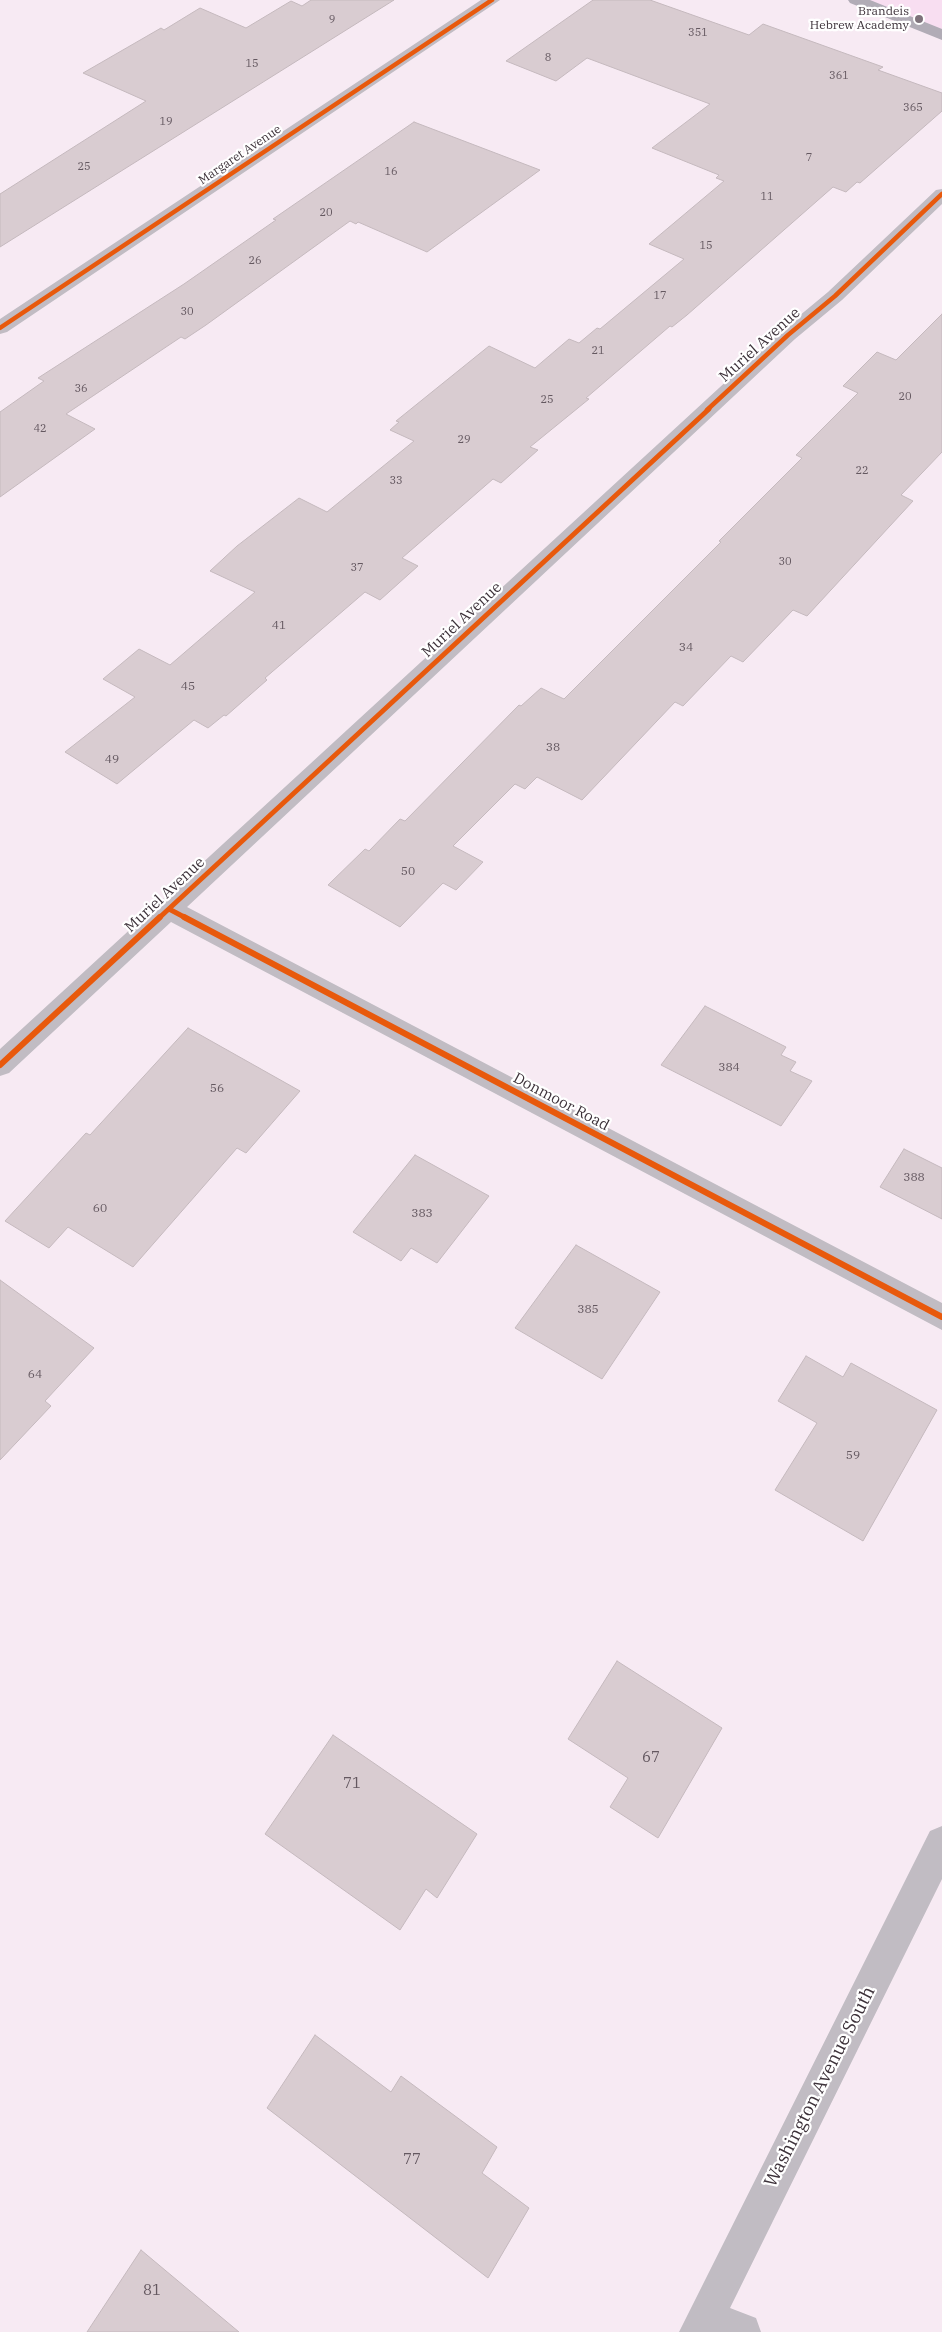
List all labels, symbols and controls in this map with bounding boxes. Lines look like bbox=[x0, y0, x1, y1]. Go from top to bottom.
place label: Brandeis Hebrew Academy bbox=[810, 5, 909, 33]
house number: 9 bbox=[329, 13, 335, 27]
marker: Brandeis Hebrew Academy bbox=[913, 13, 925, 25]
house number: 351 bbox=[688, 26, 708, 40]
house number: 8 bbox=[545, 51, 551, 65]
house number: 15 bbox=[245, 57, 259, 71]
house number: 361 bbox=[829, 69, 849, 83]
house number: 365 bbox=[903, 101, 923, 115]
house number: 19 bbox=[159, 115, 173, 129]
street label: Margaret Avenue bbox=[196, 122, 284, 188]
house number: 7 bbox=[806, 151, 812, 165]
house number: 25 bbox=[77, 160, 91, 174]
house number: 16 bbox=[384, 165, 398, 179]
house number: 11 bbox=[760, 190, 774, 204]
house number: 20 bbox=[319, 206, 333, 220]
house number: 15 bbox=[699, 239, 713, 253]
house number: 26 bbox=[248, 254, 262, 268]
house number: 17 bbox=[653, 289, 667, 303]
street label: Muriel Avenue bbox=[716, 304, 804, 386]
house number: 30 bbox=[180, 305, 194, 319]
house number: 21 bbox=[591, 344, 605, 358]
house number: 36 bbox=[74, 382, 88, 396]
house number: 20 bbox=[898, 390, 912, 404]
house number: 25 bbox=[540, 393, 554, 407]
house number: 42 bbox=[33, 422, 47, 436]
house number: 29 bbox=[457, 433, 471, 447]
house number: 22 bbox=[855, 464, 869, 478]
house number: 33 bbox=[389, 474, 403, 488]
house number: 30 bbox=[778, 555, 792, 569]
house number: 37 bbox=[350, 561, 364, 575]
street label: Muriel Avenue bbox=[418, 578, 506, 662]
house number: 41 bbox=[272, 619, 286, 633]
house number: 34 bbox=[679, 641, 693, 655]
house number: 45 bbox=[181, 680, 195, 694]
house number: 38 bbox=[546, 741, 560, 755]
house number: 49 bbox=[105, 753, 119, 767]
street label: Muriel Avenue bbox=[121, 853, 209, 937]
house number: 50 bbox=[401, 865, 415, 879]
house number: 384 bbox=[718, 1061, 740, 1075]
street label: Donmoor Road bbox=[510, 1069, 612, 1135]
house number: 56 bbox=[210, 1082, 224, 1096]
house number: 388 bbox=[903, 1171, 925, 1185]
house number: 60 bbox=[93, 1202, 107, 1216]
house number: 383 bbox=[411, 1207, 433, 1221]
house number: 385 bbox=[577, 1303, 599, 1317]
house number: 64 bbox=[28, 1368, 42, 1382]
house number: 59 bbox=[846, 1449, 860, 1463]
house number: 67 bbox=[642, 1749, 660, 1767]
house number: 71 bbox=[343, 1775, 361, 1793]
street label: Washington Avenue South bbox=[760, 1983, 880, 2191]
house number: 77 bbox=[403, 2151, 421, 2169]
house number: 81 bbox=[143, 2282, 161, 2300]

